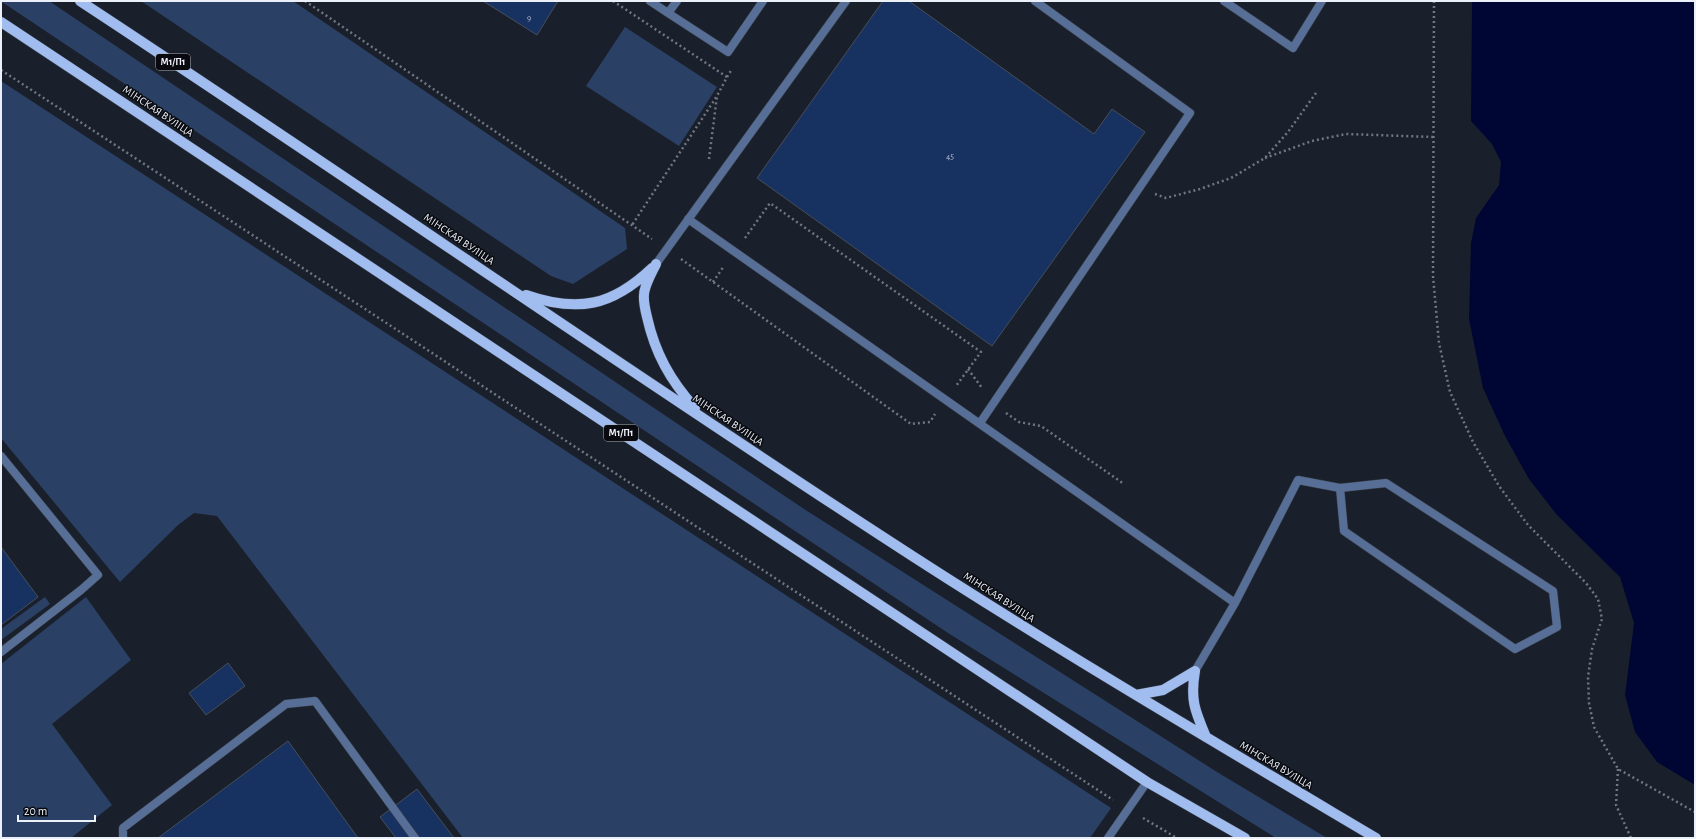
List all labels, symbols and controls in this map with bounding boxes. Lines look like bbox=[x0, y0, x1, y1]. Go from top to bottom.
house number: 9 bbox=[527, 14, 531, 23]
road number: М1/П1 bbox=[156, 54, 190, 70]
street label: МІНСКАЯ ВУЛІЦА bbox=[121, 83, 196, 139]
house number: 45 bbox=[946, 152, 954, 161]
street label: МІНСКАЯ ВУЛІЦА bbox=[422, 211, 497, 267]
street label: МІНСКАЯ ВУЛІЦА bbox=[691, 392, 766, 448]
road number: М1/П1 bbox=[604, 425, 638, 441]
street label: МІНСКАЯ ВУЛІЦА bbox=[961, 570, 1037, 624]
street label: МІНСКАЯ ВУЛІЦА bbox=[1238, 739, 1315, 791]
scale bar bbox=[18, 797, 95, 823]
text: 20 m bbox=[24, 805, 47, 817]

